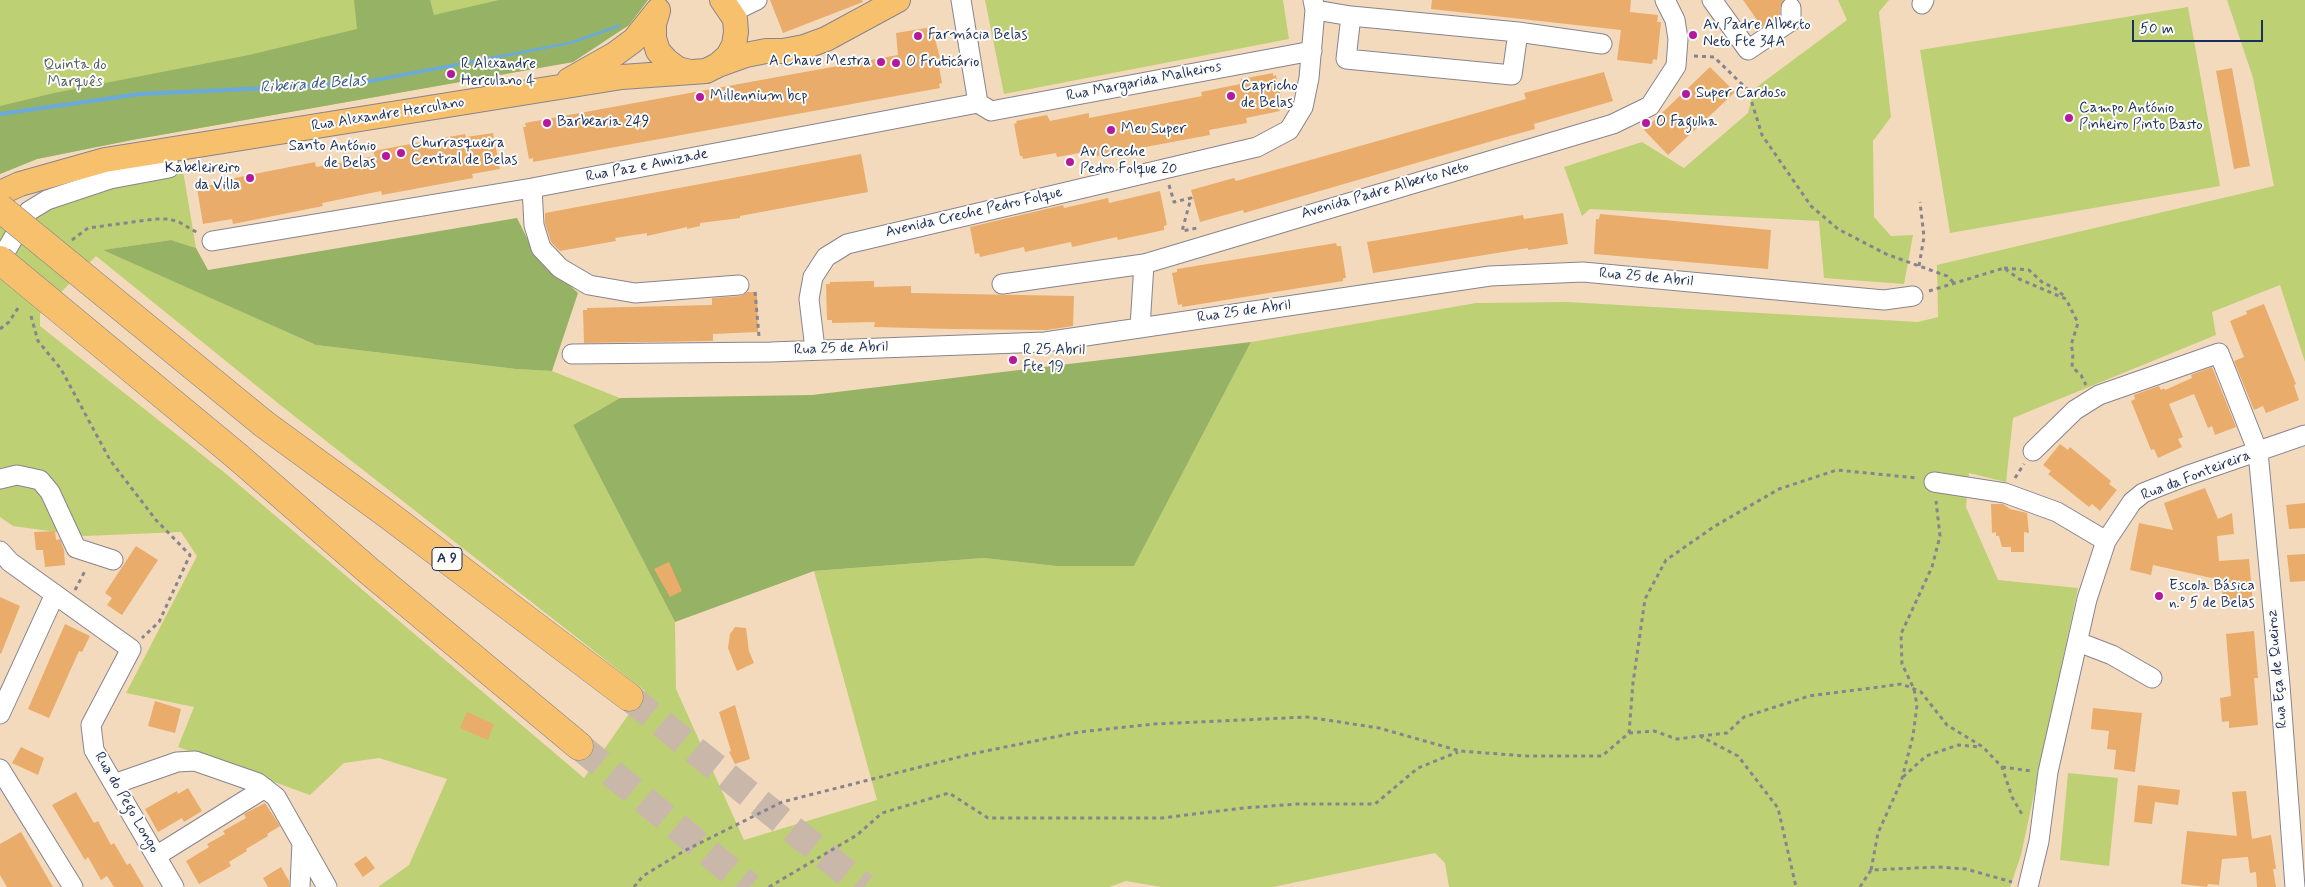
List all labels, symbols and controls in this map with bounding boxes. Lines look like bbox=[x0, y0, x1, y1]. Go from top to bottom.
scale bar bbox=[2135, 10, 2266, 42]
place label: Av Padre Alberto Neto Fte 34A bbox=[1703, 17, 1811, 52]
text: 50 m bbox=[2140, 19, 2174, 39]
place label: Farmácia Belas bbox=[928, 27, 1027, 45]
marker: Av Padre Alberto Neto Fte 34A bbox=[1687, 29, 1699, 41]
marker: Farmácia Belas bbox=[912, 30, 924, 42]
place label: A Chave Mestra bbox=[769, 53, 871, 71]
place label: O Fruticário bbox=[906, 54, 979, 72]
place label: R Alexandre Herculano 4 bbox=[461, 56, 536, 91]
marker: A Chave Mestra bbox=[875, 56, 887, 68]
park label: Quinta do Marquês bbox=[43, 57, 107, 92]
marker: O Fruticário bbox=[890, 57, 902, 69]
street label: Rua Margarida Malheiros bbox=[1065, 58, 1223, 106]
marker: R Alexandre Herculano 4 bbox=[445, 68, 457, 80]
water label: Ribeira de Belas bbox=[259, 72, 367, 98]
place label: Capricho de Belas bbox=[1241, 78, 1298, 113]
place label: Super Cardoso bbox=[1696, 85, 1786, 103]
place label: Millennium bcp bbox=[710, 88, 807, 106]
marker: Super Cardoso bbox=[1680, 88, 1692, 100]
marker: Capricho de Belas bbox=[1225, 90, 1237, 102]
marker: Millennium bcp bbox=[694, 91, 706, 103]
street label: Rua Alexandre Herculano bbox=[310, 94, 466, 136]
place label: Campo António Pinheiro Pinto Basto bbox=[2079, 100, 2203, 135]
marker: Campo António Pinheiro Pinto Basto bbox=[2063, 112, 2075, 124]
place label: Barbearia 249 bbox=[557, 114, 650, 132]
place label: O Fagulha bbox=[1656, 114, 1717, 132]
marker: Barbearia 249 bbox=[541, 117, 553, 129]
marker: O Fagulha bbox=[1640, 117, 1652, 129]
place label: Meu Super bbox=[1121, 121, 1186, 139]
marker: Meu Super bbox=[1105, 124, 1117, 136]
place label: Churrasqueira Central de Belas bbox=[411, 135, 517, 170]
place label: Santo António de Belas bbox=[289, 138, 376, 173]
place label: Av Creche Pedro Folque 20 bbox=[1080, 144, 1177, 179]
street label: Rua Paz e Amizade bbox=[584, 145, 710, 187]
marker: Churrasqueira Central de Belas bbox=[395, 147, 407, 159]
marker: Santo António de Belas bbox=[380, 150, 392, 162]
marker: Av Creche Pedro Folque 20 bbox=[1064, 156, 1076, 168]
street label: Avenida Padre Alberto Neto bbox=[1299, 158, 1471, 224]
place label: Kabeleireiro da Villa bbox=[165, 160, 240, 195]
marker: Kabeleireiro da Villa bbox=[244, 172, 256, 184]
street label: Avenida Creche Pedro Folque bbox=[884, 184, 1064, 242]
street label: Rua 25 de Abril bbox=[1598, 265, 1694, 291]
street label: Rua 25 de Abril bbox=[1196, 297, 1292, 327]
street label: Rua 25 de Abril bbox=[793, 338, 889, 360]
place label: R 25 Abril Fte 19 bbox=[1023, 342, 1085, 377]
marker: R 25 Abril Fte 19 bbox=[1007, 354, 1019, 366]
street label: Rua da Fonteireira bbox=[2139, 447, 2253, 505]
road number: A 9 bbox=[432, 548, 462, 570]
place label: Escola Básica n.º 5 de Belas bbox=[2169, 578, 2255, 613]
marker: Escola Básica n.º 5 de Belas bbox=[2153, 590, 2165, 602]
street label: Rua Eça de Queiroz bbox=[2264, 609, 2292, 729]
street label: Rua do Pego Longo bbox=[90, 749, 162, 857]

